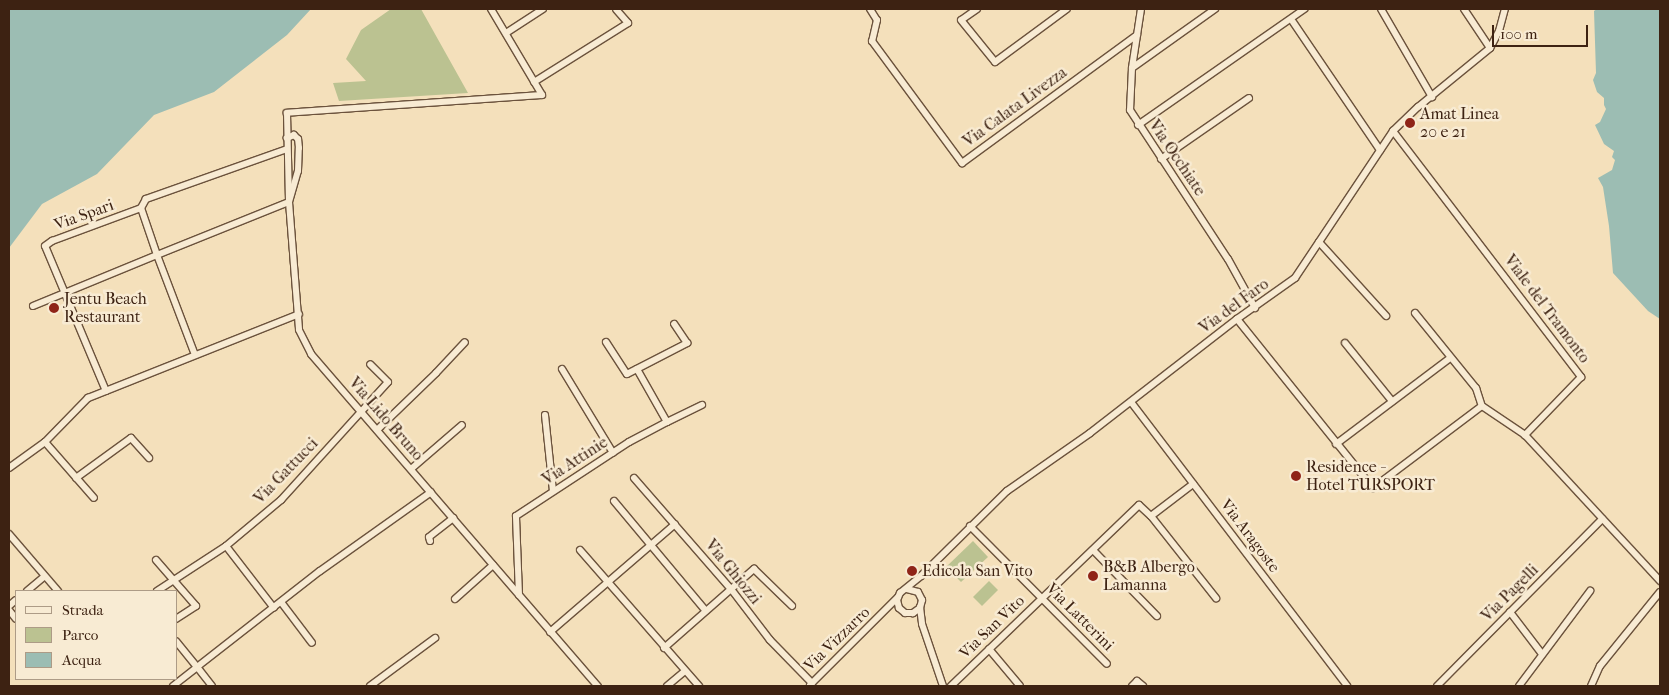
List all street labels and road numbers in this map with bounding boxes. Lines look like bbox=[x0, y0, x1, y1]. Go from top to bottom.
street label: Via Calata Livezza bbox=[959, 63, 1071, 151]
street label: Via Occhiate bbox=[1145, 116, 1209, 200]
street label: Via Spari bbox=[52, 195, 116, 235]
street label: Viale del Tramonto bbox=[1500, 251, 1594, 367]
street label: Via del Faro bbox=[1196, 274, 1272, 338]
street label: Via Lido Bruno bbox=[345, 373, 427, 465]
street label: Via Attinie bbox=[539, 433, 611, 489]
street label: Via Gattucci bbox=[250, 434, 322, 508]
street label: Via Aragoste bbox=[1216, 496, 1284, 576]
street label: Via Ghiozzi bbox=[701, 536, 765, 608]
street label: Via Pagelli bbox=[1477, 560, 1543, 626]
street label: Via Latterini bbox=[1042, 579, 1118, 655]
street label: Via San Vito bbox=[955, 591, 1029, 663]
street label: Via Vizzarro bbox=[800, 603, 874, 675]

